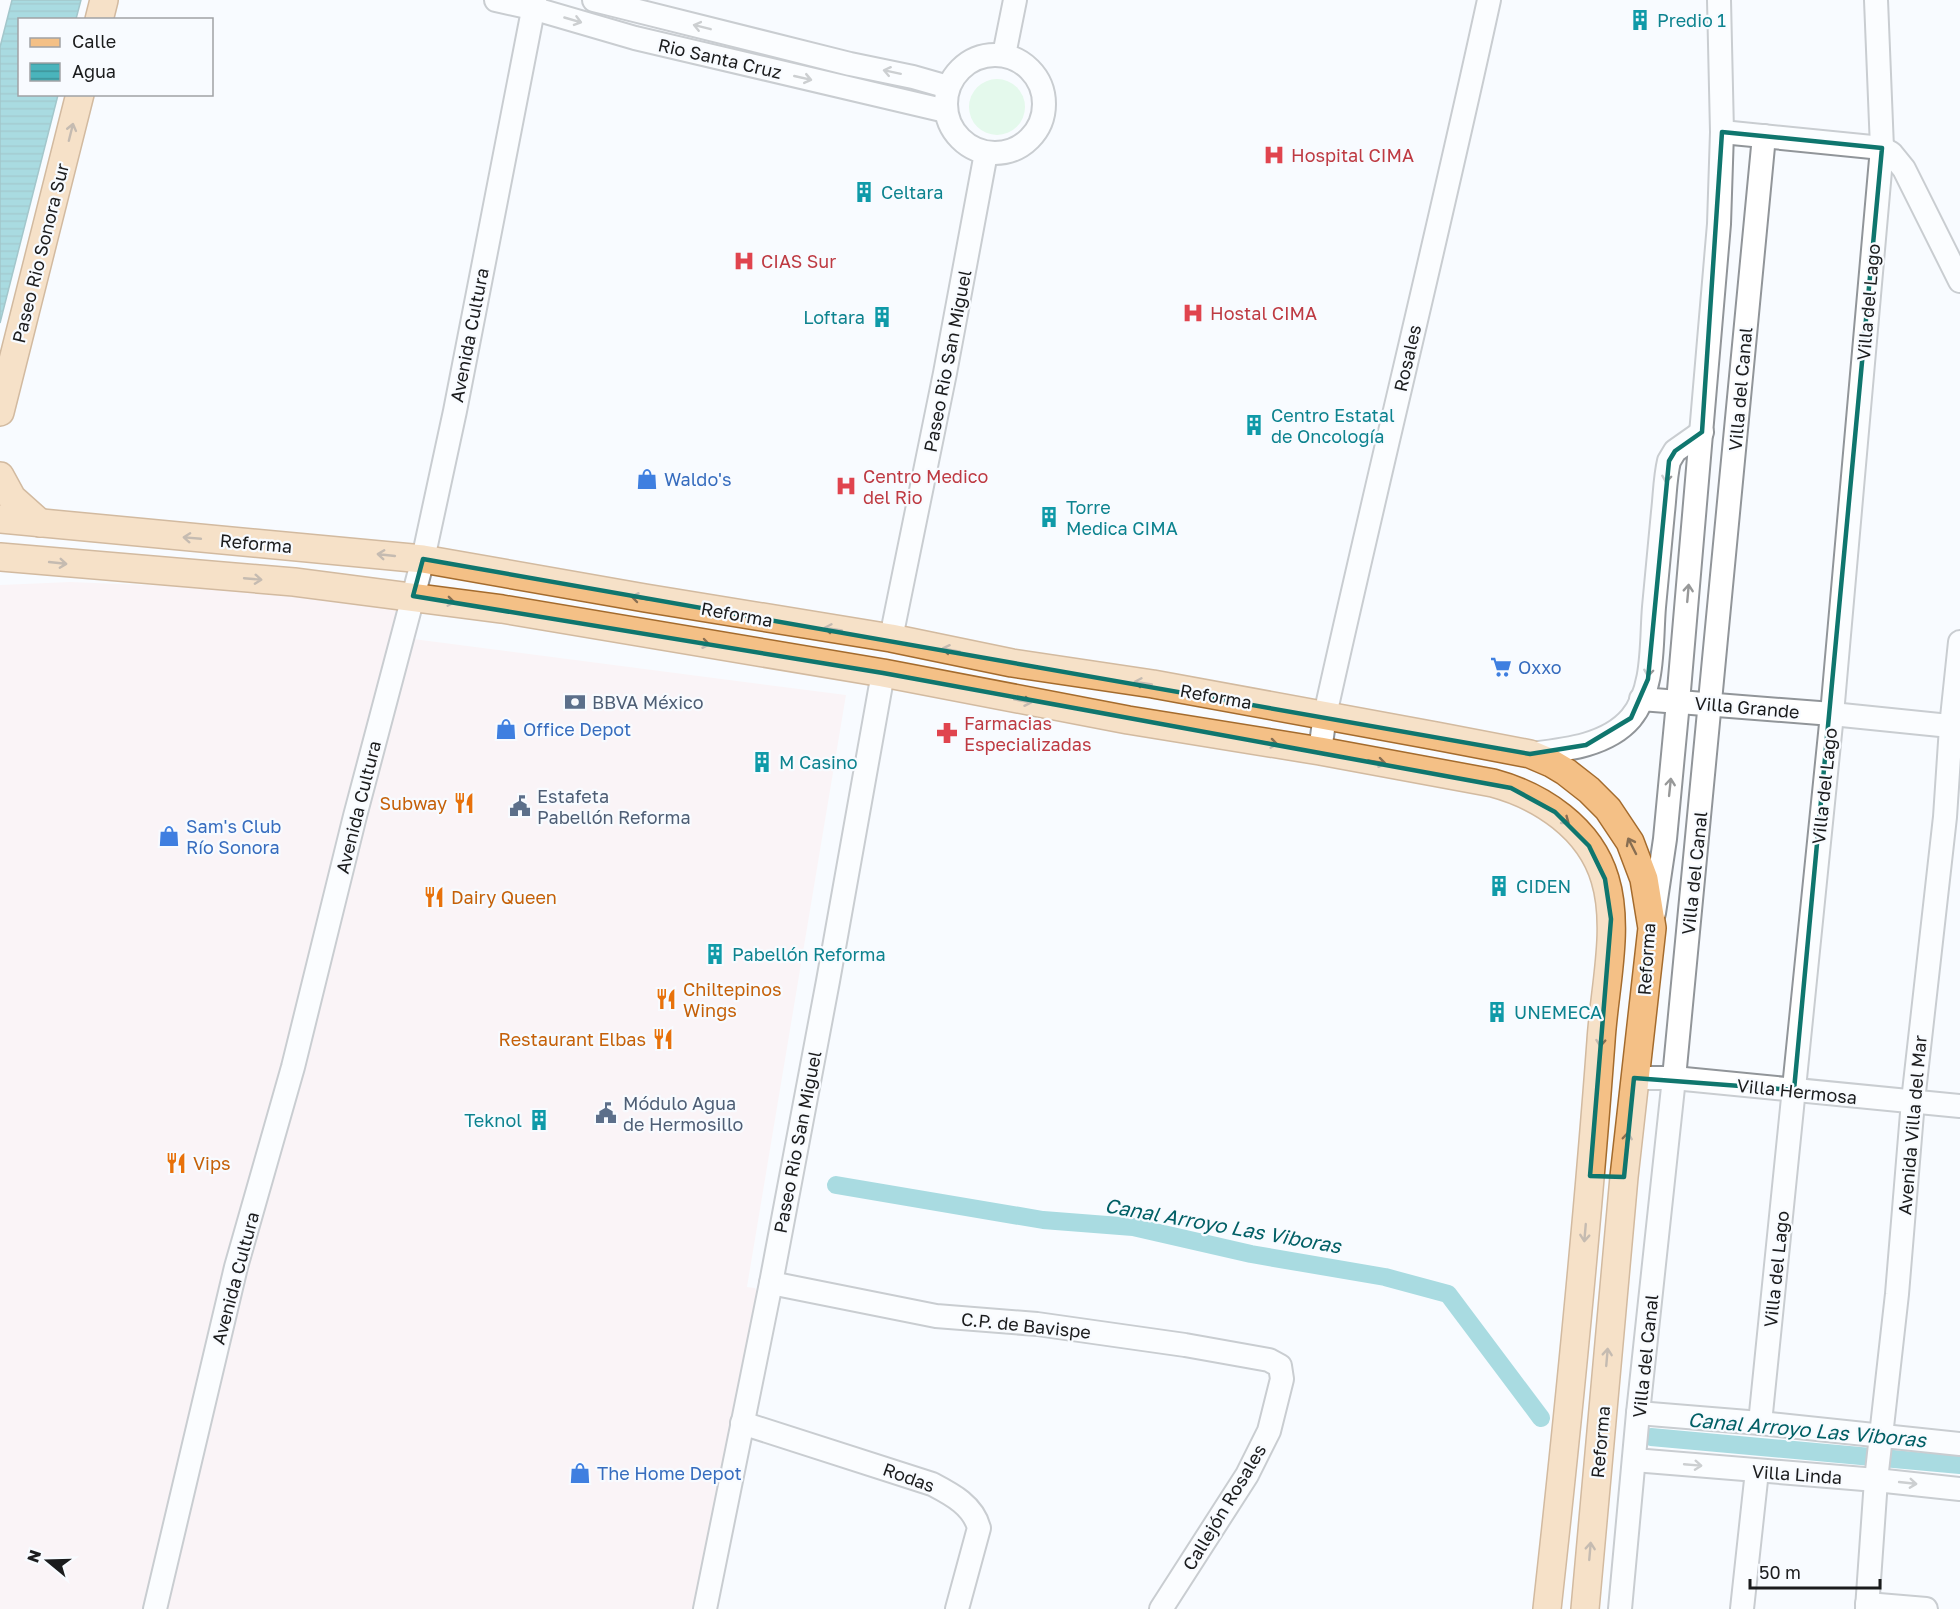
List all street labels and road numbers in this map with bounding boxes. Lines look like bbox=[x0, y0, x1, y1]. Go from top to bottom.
street label: Rio Santa Cruz bbox=[656, 33, 784, 83]
street label: Paseo Rio Sonora Sur bbox=[7, 161, 73, 345]
street label: Villa del Lago bbox=[1852, 243, 1884, 361]
street label: Avenida Cultura bbox=[445, 266, 493, 404]
street label: Paseo Rio San Miguel bbox=[919, 268, 976, 454]
street label: Rosales bbox=[1389, 322, 1425, 394]
street label: Villa del Canal bbox=[1724, 326, 1756, 452]
street label: Reforma bbox=[219, 529, 293, 557]
street label: Reforma bbox=[699, 597, 775, 631]
street label: Reforma bbox=[1178, 679, 1254, 713]
street label: Villa Grande bbox=[1694, 691, 1800, 723]
street label: Villa del Lago bbox=[1807, 727, 1841, 845]
street label: Avenida Cultura bbox=[331, 738, 385, 876]
street label: Villa del Canal bbox=[1677, 810, 1711, 936]
street label: Reforma bbox=[1632, 922, 1660, 996]
street label: Avenida Villa del Mar bbox=[1893, 1034, 1931, 1216]
street label: Paseo Rio San Miguel bbox=[769, 1049, 826, 1235]
street label: Villa Hermosa bbox=[1736, 1074, 1858, 1108]
street label: Avenida Cultura bbox=[207, 1209, 263, 1347]
street label: Villa del Lago bbox=[1759, 1210, 1793, 1328]
street label: Villa del Canal bbox=[1628, 1293, 1662, 1419]
street label: C.P. de Bavispe bbox=[960, 1307, 1092, 1343]
street label: Reforma bbox=[1586, 1405, 1614, 1479]
street label: Callejón Rosales bbox=[1178, 1440, 1270, 1574]
street label: Rodas bbox=[880, 1457, 938, 1497]
street label: Villa Linda bbox=[1751, 1460, 1843, 1488]

